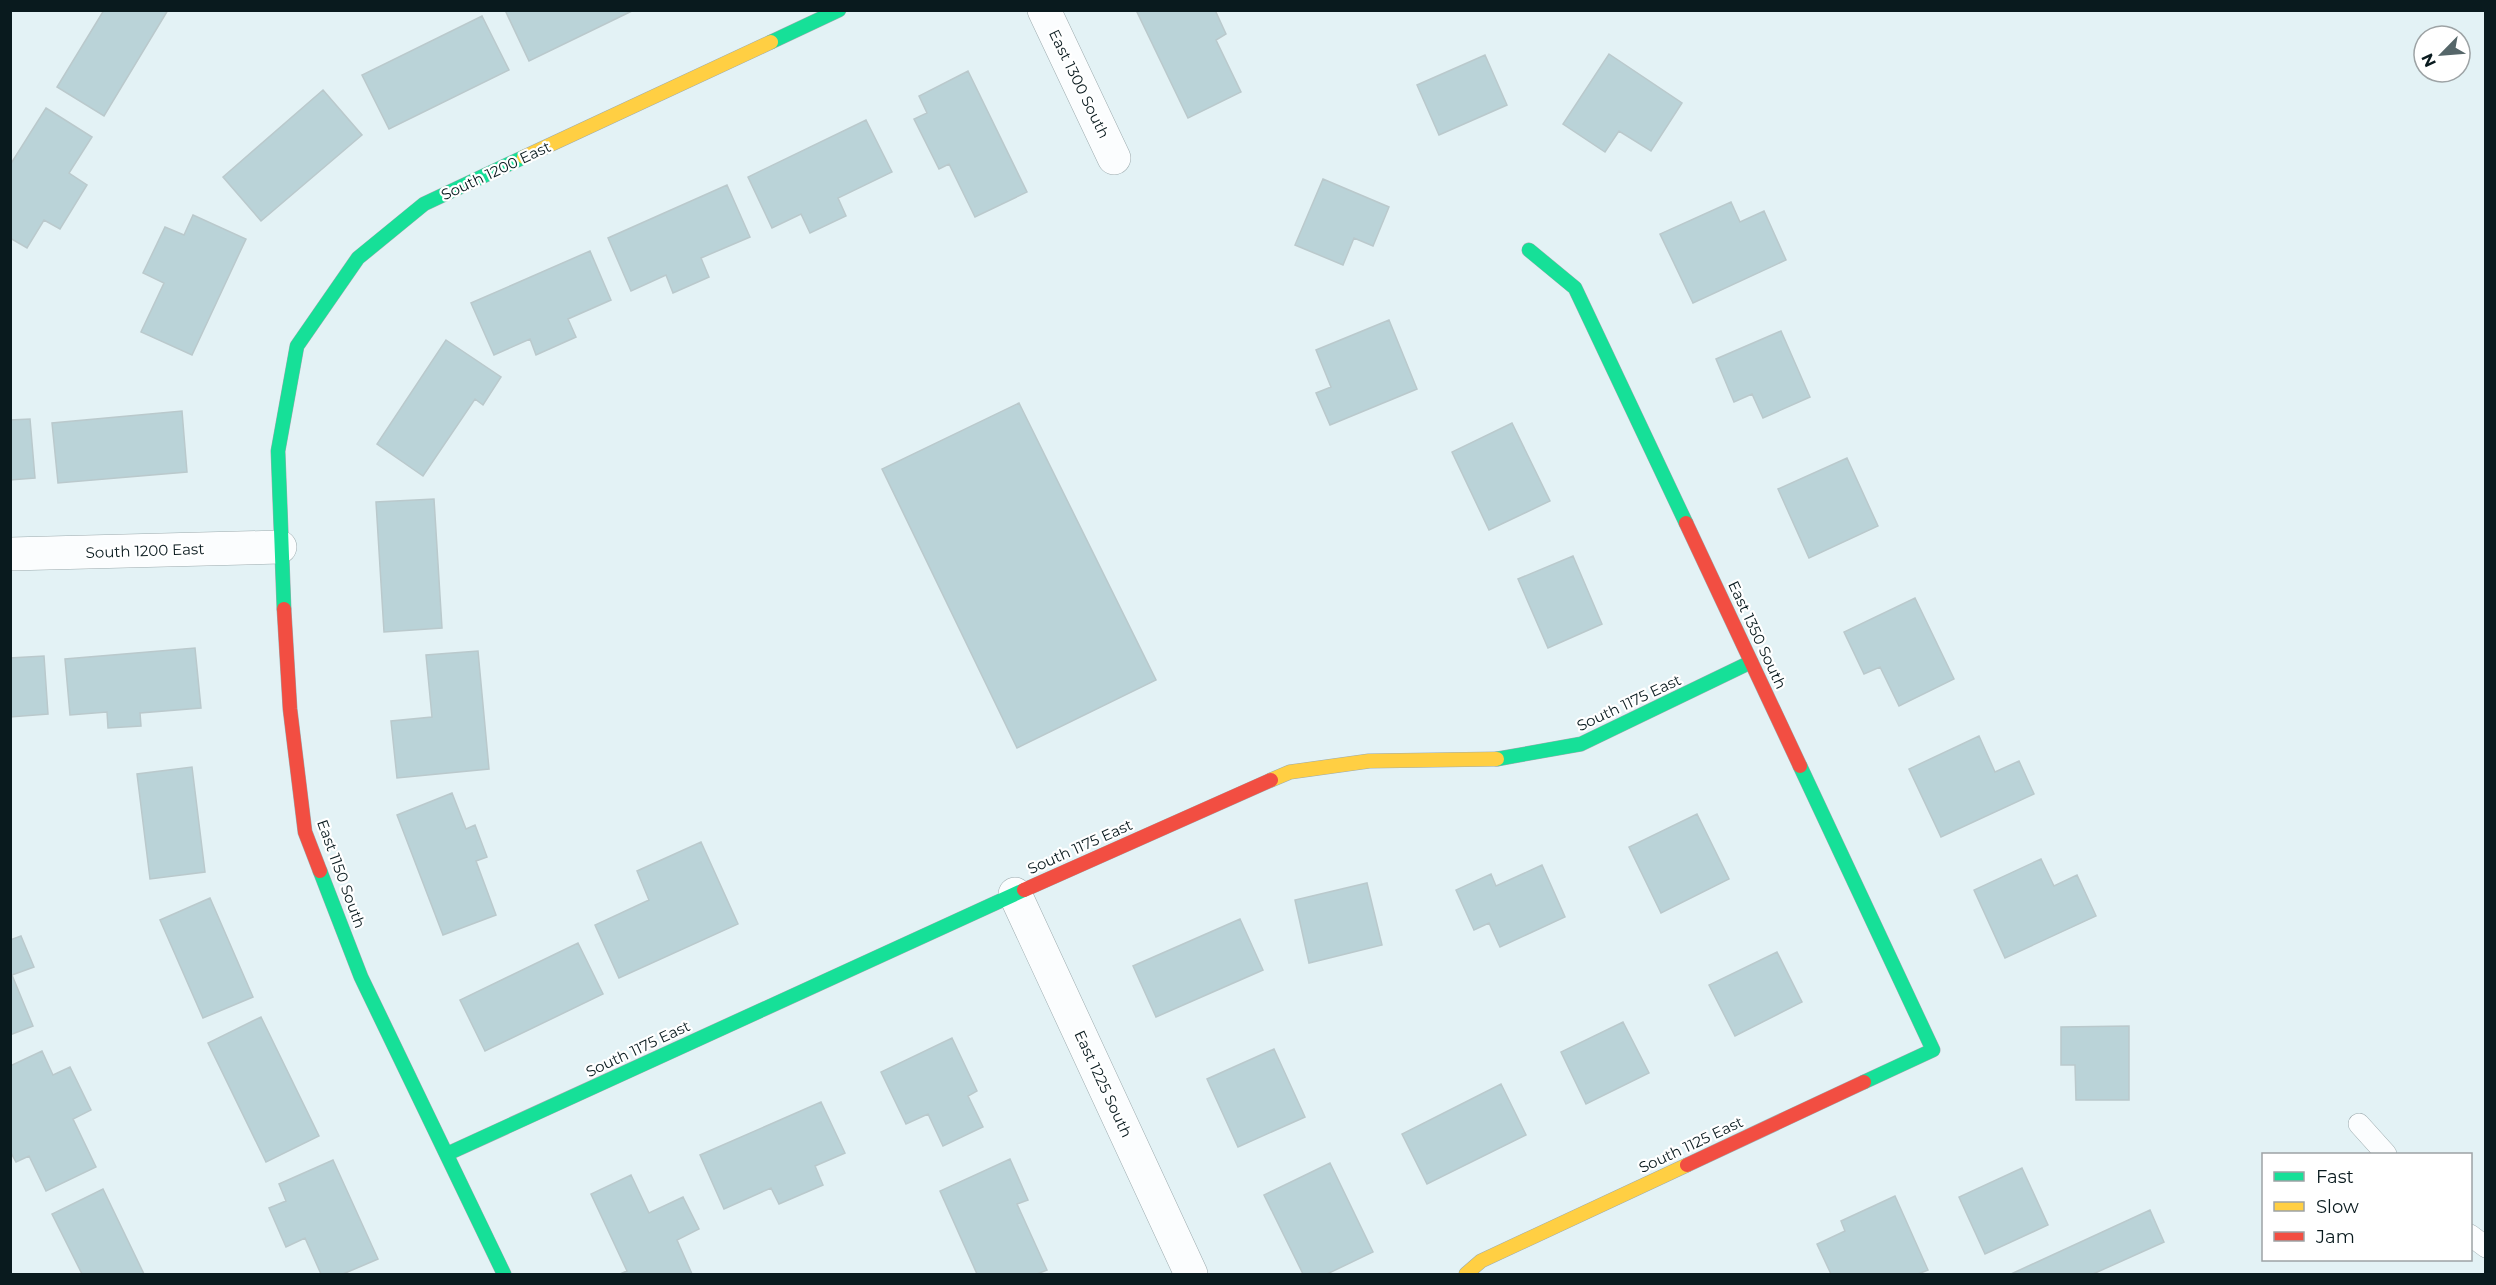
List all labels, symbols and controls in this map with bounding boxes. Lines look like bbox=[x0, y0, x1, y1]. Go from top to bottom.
north arrow bbox=[2412, 24, 2472, 84]
street label: East 1300 South bbox=[1045, 26, 1114, 141]
text: N bbox=[2418, 50, 2440, 70]
street label: South 1200 East bbox=[438, 137, 554, 204]
street label: South 1200 East bbox=[85, 539, 205, 562]
street label: East 1350 South bbox=[1724, 578, 1791, 692]
street label: South 1175 East bbox=[1574, 670, 1684, 735]
street label: South 1175 East bbox=[1024, 815, 1135, 878]
street label: East 1150 South bbox=[313, 817, 370, 931]
street label: South 1175 East bbox=[583, 1016, 693, 1081]
street label: East 1225 South bbox=[1070, 1027, 1137, 1140]
street label: South 1125 East bbox=[1636, 1112, 1746, 1177]
legend bbox=[2262, 1153, 2472, 1261]
text: Fast bbox=[2316, 1166, 2354, 1188]
text: Slow bbox=[2316, 1196, 2359, 1218]
text: Jam bbox=[2315, 1226, 2355, 1248]

